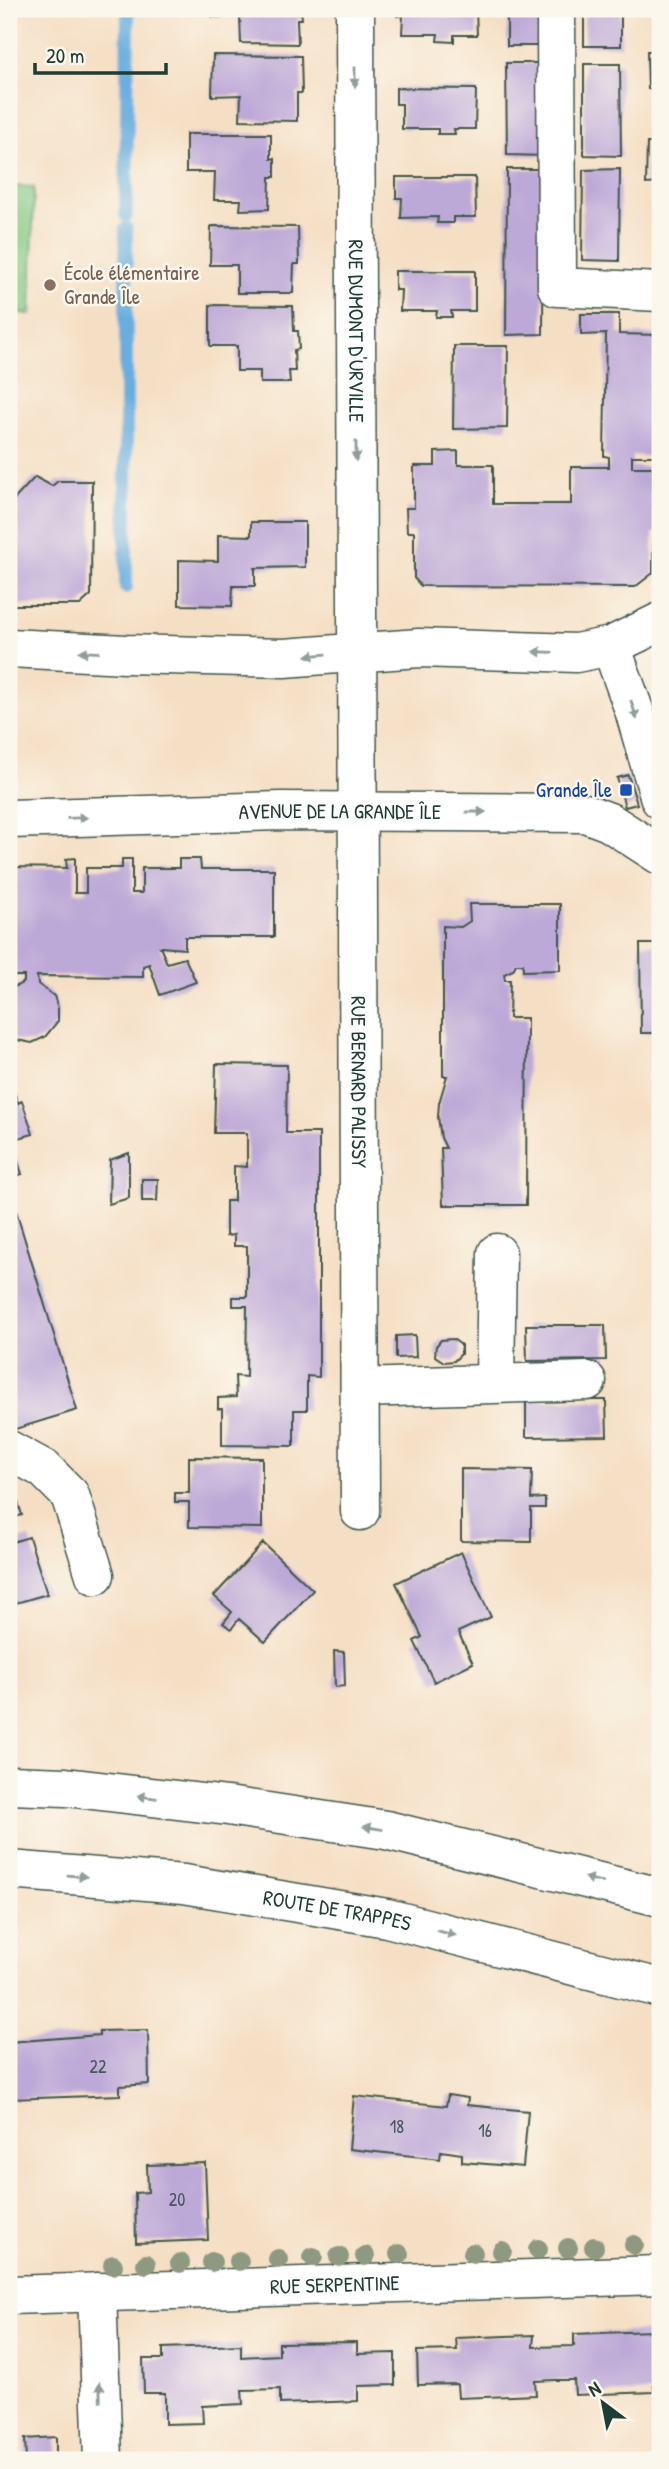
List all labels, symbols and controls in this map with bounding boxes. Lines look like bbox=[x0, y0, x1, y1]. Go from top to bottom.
scale bar bbox=[35, 32, 166, 76]
text: 20 m bbox=[46, 41, 84, 70]
one-way arrow bbox=[349, 66, 361, 88]
street label: RUE DUMONT D'URVILLE bbox=[342, 239, 371, 423]
place label: École élémentaire Grande Île bbox=[64, 258, 200, 311]
marker: École élémentaire Grande Île bbox=[42, 277, 58, 293]
one-way arrow bbox=[350, 441, 362, 463]
one-way arrow bbox=[78, 646, 100, 657]
one-way arrow bbox=[532, 646, 554, 657]
one-way arrow bbox=[305, 650, 327, 661]
one-way arrow bbox=[629, 700, 640, 721]
place label: Grande Île bbox=[536, 775, 612, 804]
marker: Grande Île bbox=[618, 782, 634, 798]
street label: AVENUE DE LA GRANDE ÎLE bbox=[238, 796, 441, 826]
one-way arrow bbox=[465, 806, 487, 818]
one-way arrow bbox=[66, 812, 88, 823]
street label: RUE BERNARD PALISSY bbox=[344, 996, 374, 1169]
one-way arrow bbox=[136, 1791, 158, 1802]
one-way arrow bbox=[362, 1822, 384, 1833]
one-way arrow bbox=[66, 1871, 88, 1882]
one-way arrow bbox=[583, 1874, 605, 1885]
street label: ROUTE DE TRAPPES bbox=[261, 1883, 415, 1938]
one-way arrow bbox=[435, 1928, 457, 1939]
house number: 22 bbox=[90, 2054, 107, 2079]
house number: 18 bbox=[390, 2114, 404, 2139]
house number: 16 bbox=[478, 2118, 492, 2143]
house number: 20 bbox=[169, 2187, 185, 2212]
street label: RUE SERPENTINE bbox=[270, 2268, 400, 2301]
north arrow bbox=[568, 2368, 638, 2438]
text: N bbox=[583, 2375, 605, 2402]
one-way arrow bbox=[95, 2381, 106, 2403]

